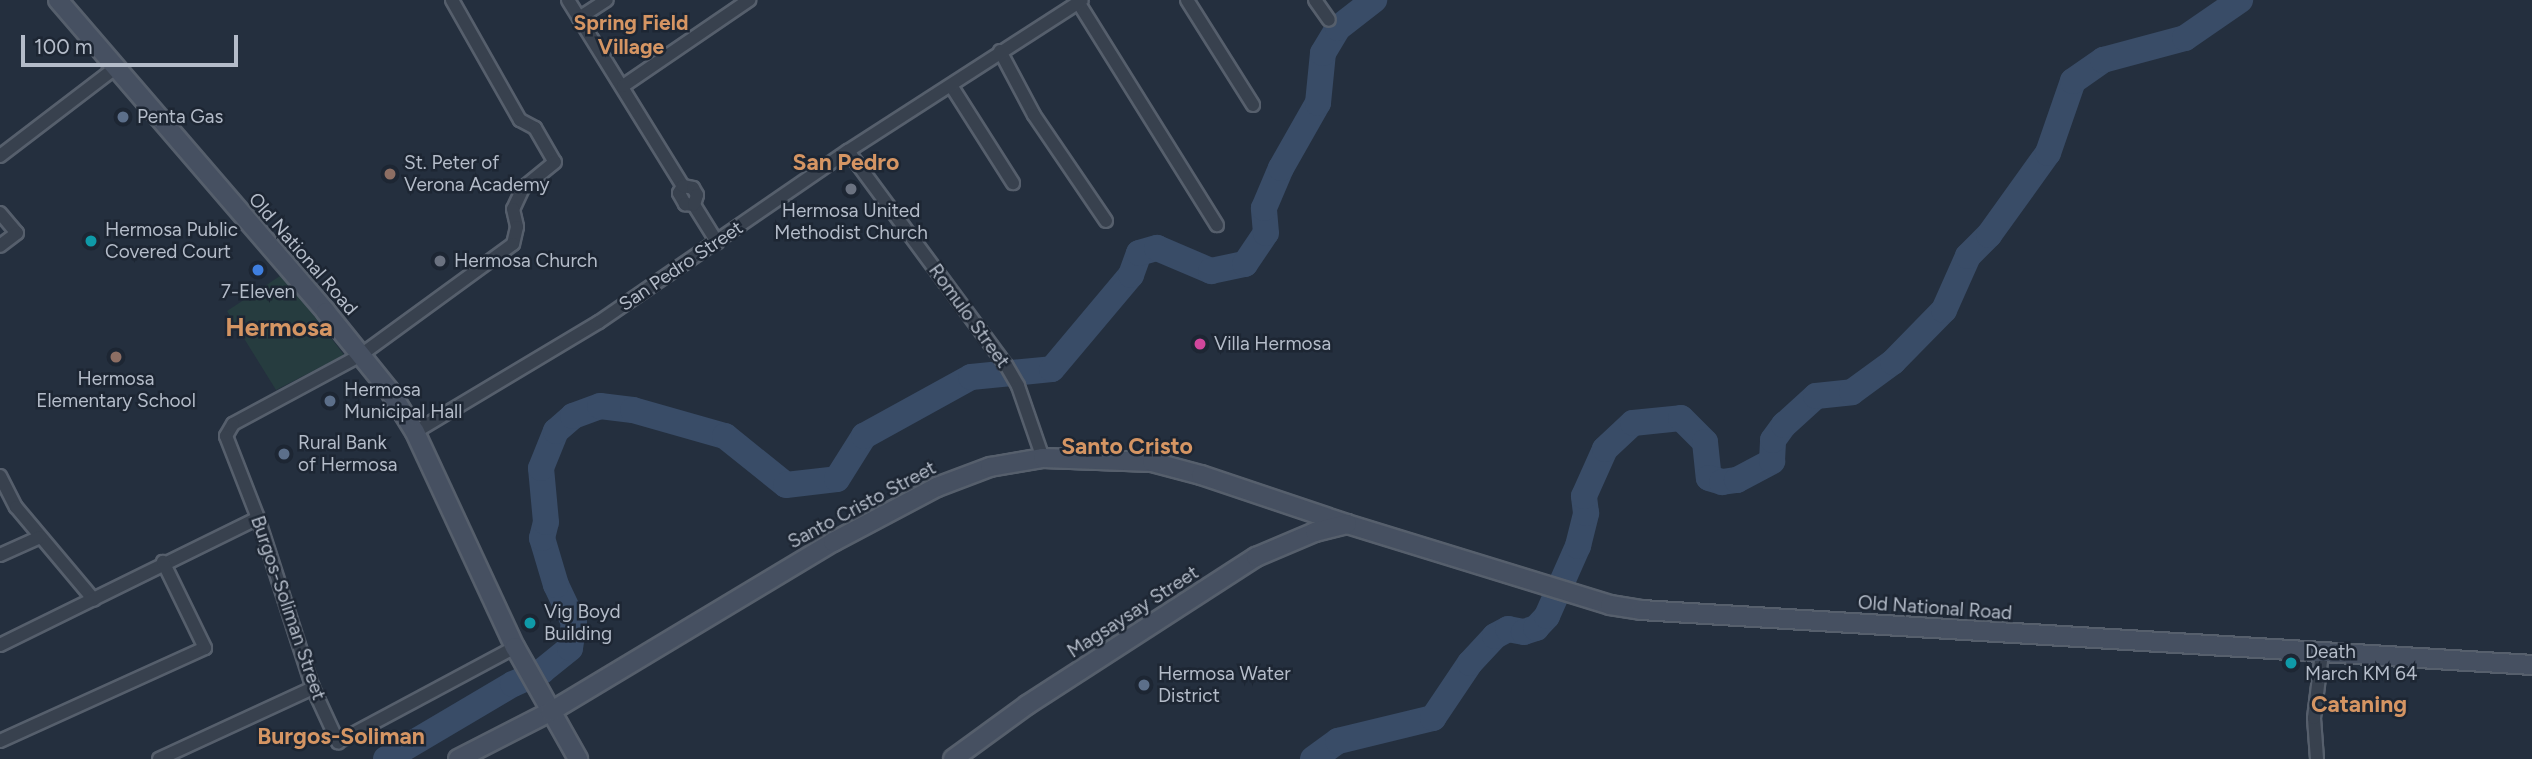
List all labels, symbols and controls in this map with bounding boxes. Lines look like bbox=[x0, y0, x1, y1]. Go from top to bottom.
district label: Spring Field Village bbox=[574, 10, 688, 60]
scale bar bbox=[24, 21, 242, 65]
text: 100 m bbox=[34, 34, 93, 59]
place label: Penta Gas bbox=[137, 106, 223, 128]
marker: Penta Gas bbox=[115, 109, 131, 125]
district label: San Pedro bbox=[793, 148, 899, 176]
place label: St. Peter of Verona Academy bbox=[404, 152, 549, 196]
marker: St. Peter of Verona Academy bbox=[382, 166, 398, 182]
marker: Hermosa United Methodist Church bbox=[843, 181, 859, 197]
street label: Old National Road bbox=[244, 188, 362, 320]
place label: Hermosa United Methodist Church bbox=[774, 200, 928, 244]
street label: San Pedro Street bbox=[615, 216, 747, 316]
place label: Hermosa Public Covered Court bbox=[105, 219, 238, 263]
marker: Hermosa Public Covered Court bbox=[83, 233, 99, 249]
place label: Hermosa Church bbox=[454, 250, 598, 272]
marker: Hermosa Church bbox=[432, 253, 448, 269]
street label: Romulo Street bbox=[924, 260, 1014, 372]
marker: 7-Eleven bbox=[250, 262, 266, 278]
place label: 7-Eleven bbox=[221, 281, 295, 303]
district label: Hermosa bbox=[225, 312, 333, 344]
place label: Villa Hermosa bbox=[1214, 333, 1331, 355]
marker: Villa Hermosa bbox=[1192, 336, 1208, 352]
marker: Hermosa Elementary School bbox=[108, 349, 124, 365]
place label: Hermosa Elementary School bbox=[36, 368, 196, 412]
place label: Hermosa Municipal Hall bbox=[344, 379, 462, 423]
marker: Hermosa Municipal Hall bbox=[322, 393, 338, 409]
place label: Rural Bank of Hermosa bbox=[298, 432, 398, 476]
district label: Santo Cristo bbox=[1061, 432, 1193, 460]
marker: Rural Bank of Hermosa bbox=[276, 446, 292, 462]
street label: Santo Cristo Street bbox=[784, 456, 940, 554]
street label: Burgos-Soliman Street bbox=[246, 513, 330, 703]
street label: Magsaysay Street bbox=[1063, 561, 1203, 663]
street label: Old National Road bbox=[1857, 591, 2013, 625]
place label: Vig Boyd Building bbox=[544, 601, 621, 645]
marker: Vig Boyd Building bbox=[522, 615, 538, 631]
place label: Death March KM 64 bbox=[2305, 641, 2418, 685]
marker: Death March KM 64 bbox=[2283, 655, 2299, 671]
place label: Hermosa Water District bbox=[1158, 663, 1291, 707]
marker: Hermosa Water District bbox=[1136, 677, 1152, 693]
district label: Cataning bbox=[2311, 690, 2407, 718]
district label: Burgos-Soliman bbox=[257, 722, 425, 750]

